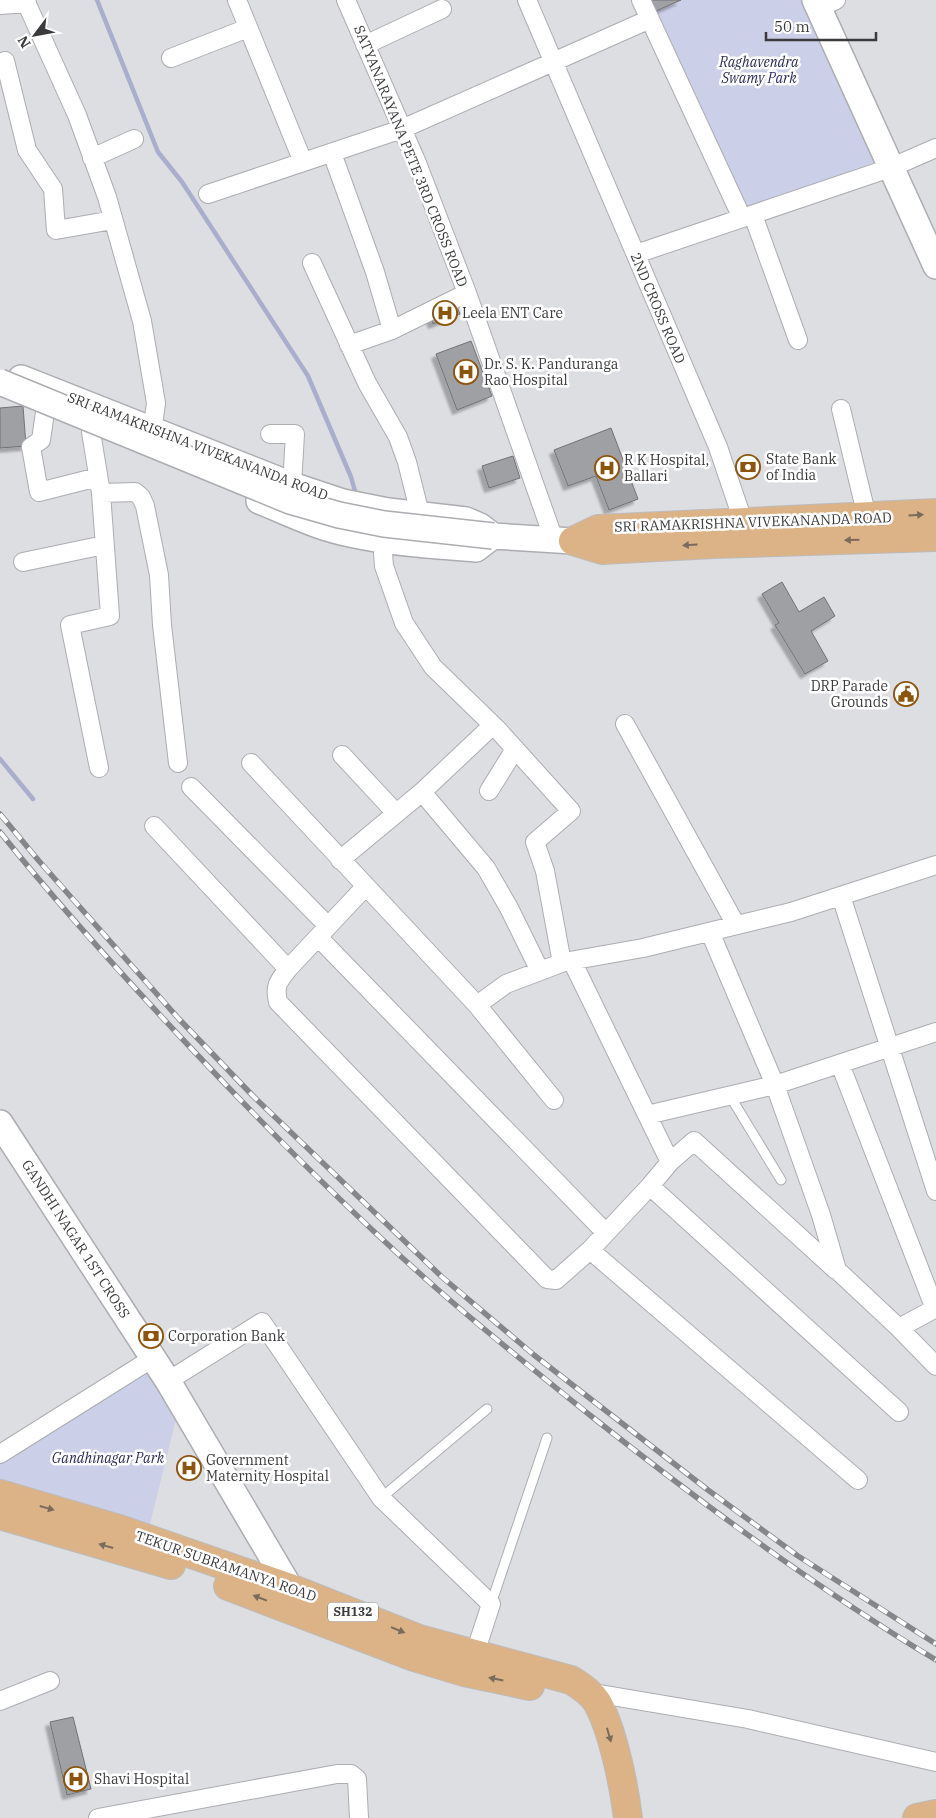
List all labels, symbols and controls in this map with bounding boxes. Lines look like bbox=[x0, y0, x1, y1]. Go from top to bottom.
north arrow bbox=[10, 10, 60, 60]
scale bar bbox=[766, 10, 876, 42]
text: 50 m bbox=[774, 17, 810, 36]
street label: SATYANARAYANA PETE 3RD CROSS ROAD bbox=[350, 23, 472, 290]
text: N bbox=[13, 32, 35, 51]
park label: Raghavendra Swamy Park bbox=[718, 53, 799, 87]
street label: 2ND CROSS ROAD bbox=[626, 250, 690, 366]
hospital icon: Leela ENT Care bbox=[432, 300, 458, 326]
place label: Leela ENT Care bbox=[462, 304, 563, 322]
place label: Dr. S. K. Panduranga Rao Hospital bbox=[484, 355, 619, 389]
hospital icon: Dr. S. K. Panduranga Rao Hospital bbox=[453, 359, 479, 385]
street label: SRI RAMAKRISHNA VIVEKANANDA ROAD bbox=[65, 388, 331, 504]
place label: State Bank of India bbox=[766, 450, 837, 484]
place label: R K Hospital, Ballari bbox=[624, 451, 709, 485]
bank icon: State Bank of India bbox=[735, 454, 761, 480]
hospital icon: R K Hospital, Ballari bbox=[594, 455, 620, 481]
street label: SRI RAMAKRISHNA VIVEKANANDA ROAD bbox=[614, 508, 892, 536]
one-way arrow bbox=[908, 510, 924, 518]
one-way arrow bbox=[844, 536, 860, 544]
one-way arrow bbox=[682, 541, 698, 549]
place label: DRP Parade Grounds bbox=[811, 677, 888, 711]
public building icon: DRP Parade Grounds bbox=[893, 681, 919, 707]
street label: GANDHI NAGAR 1ST CROSS bbox=[18, 1156, 134, 1322]
bank icon: Corporation Bank bbox=[138, 1323, 164, 1349]
place label: Corporation Bank bbox=[168, 1327, 286, 1345]
park label: Gandhinagar Park bbox=[52, 1449, 165, 1467]
place label: Government Maternity Hospital bbox=[206, 1451, 329, 1485]
hospital icon: Government Maternity Hospital bbox=[176, 1455, 202, 1481]
one-way arrow bbox=[39, 1504, 54, 1512]
street label: TEKUR SUBRAMANYA ROAD bbox=[133, 1527, 319, 1605]
one-way arrow bbox=[98, 1542, 113, 1550]
one-way arrow bbox=[252, 1594, 267, 1602]
road number: SH132 bbox=[328, 1602, 378, 1621]
one-way arrow bbox=[391, 1627, 405, 1635]
one-way arrow bbox=[489, 1675, 504, 1683]
one-way arrow bbox=[606, 1728, 614, 1743]
hospital icon: Shavi Hospital bbox=[63, 1766, 89, 1792]
place label: Shavi Hospital bbox=[94, 1770, 189, 1788]

